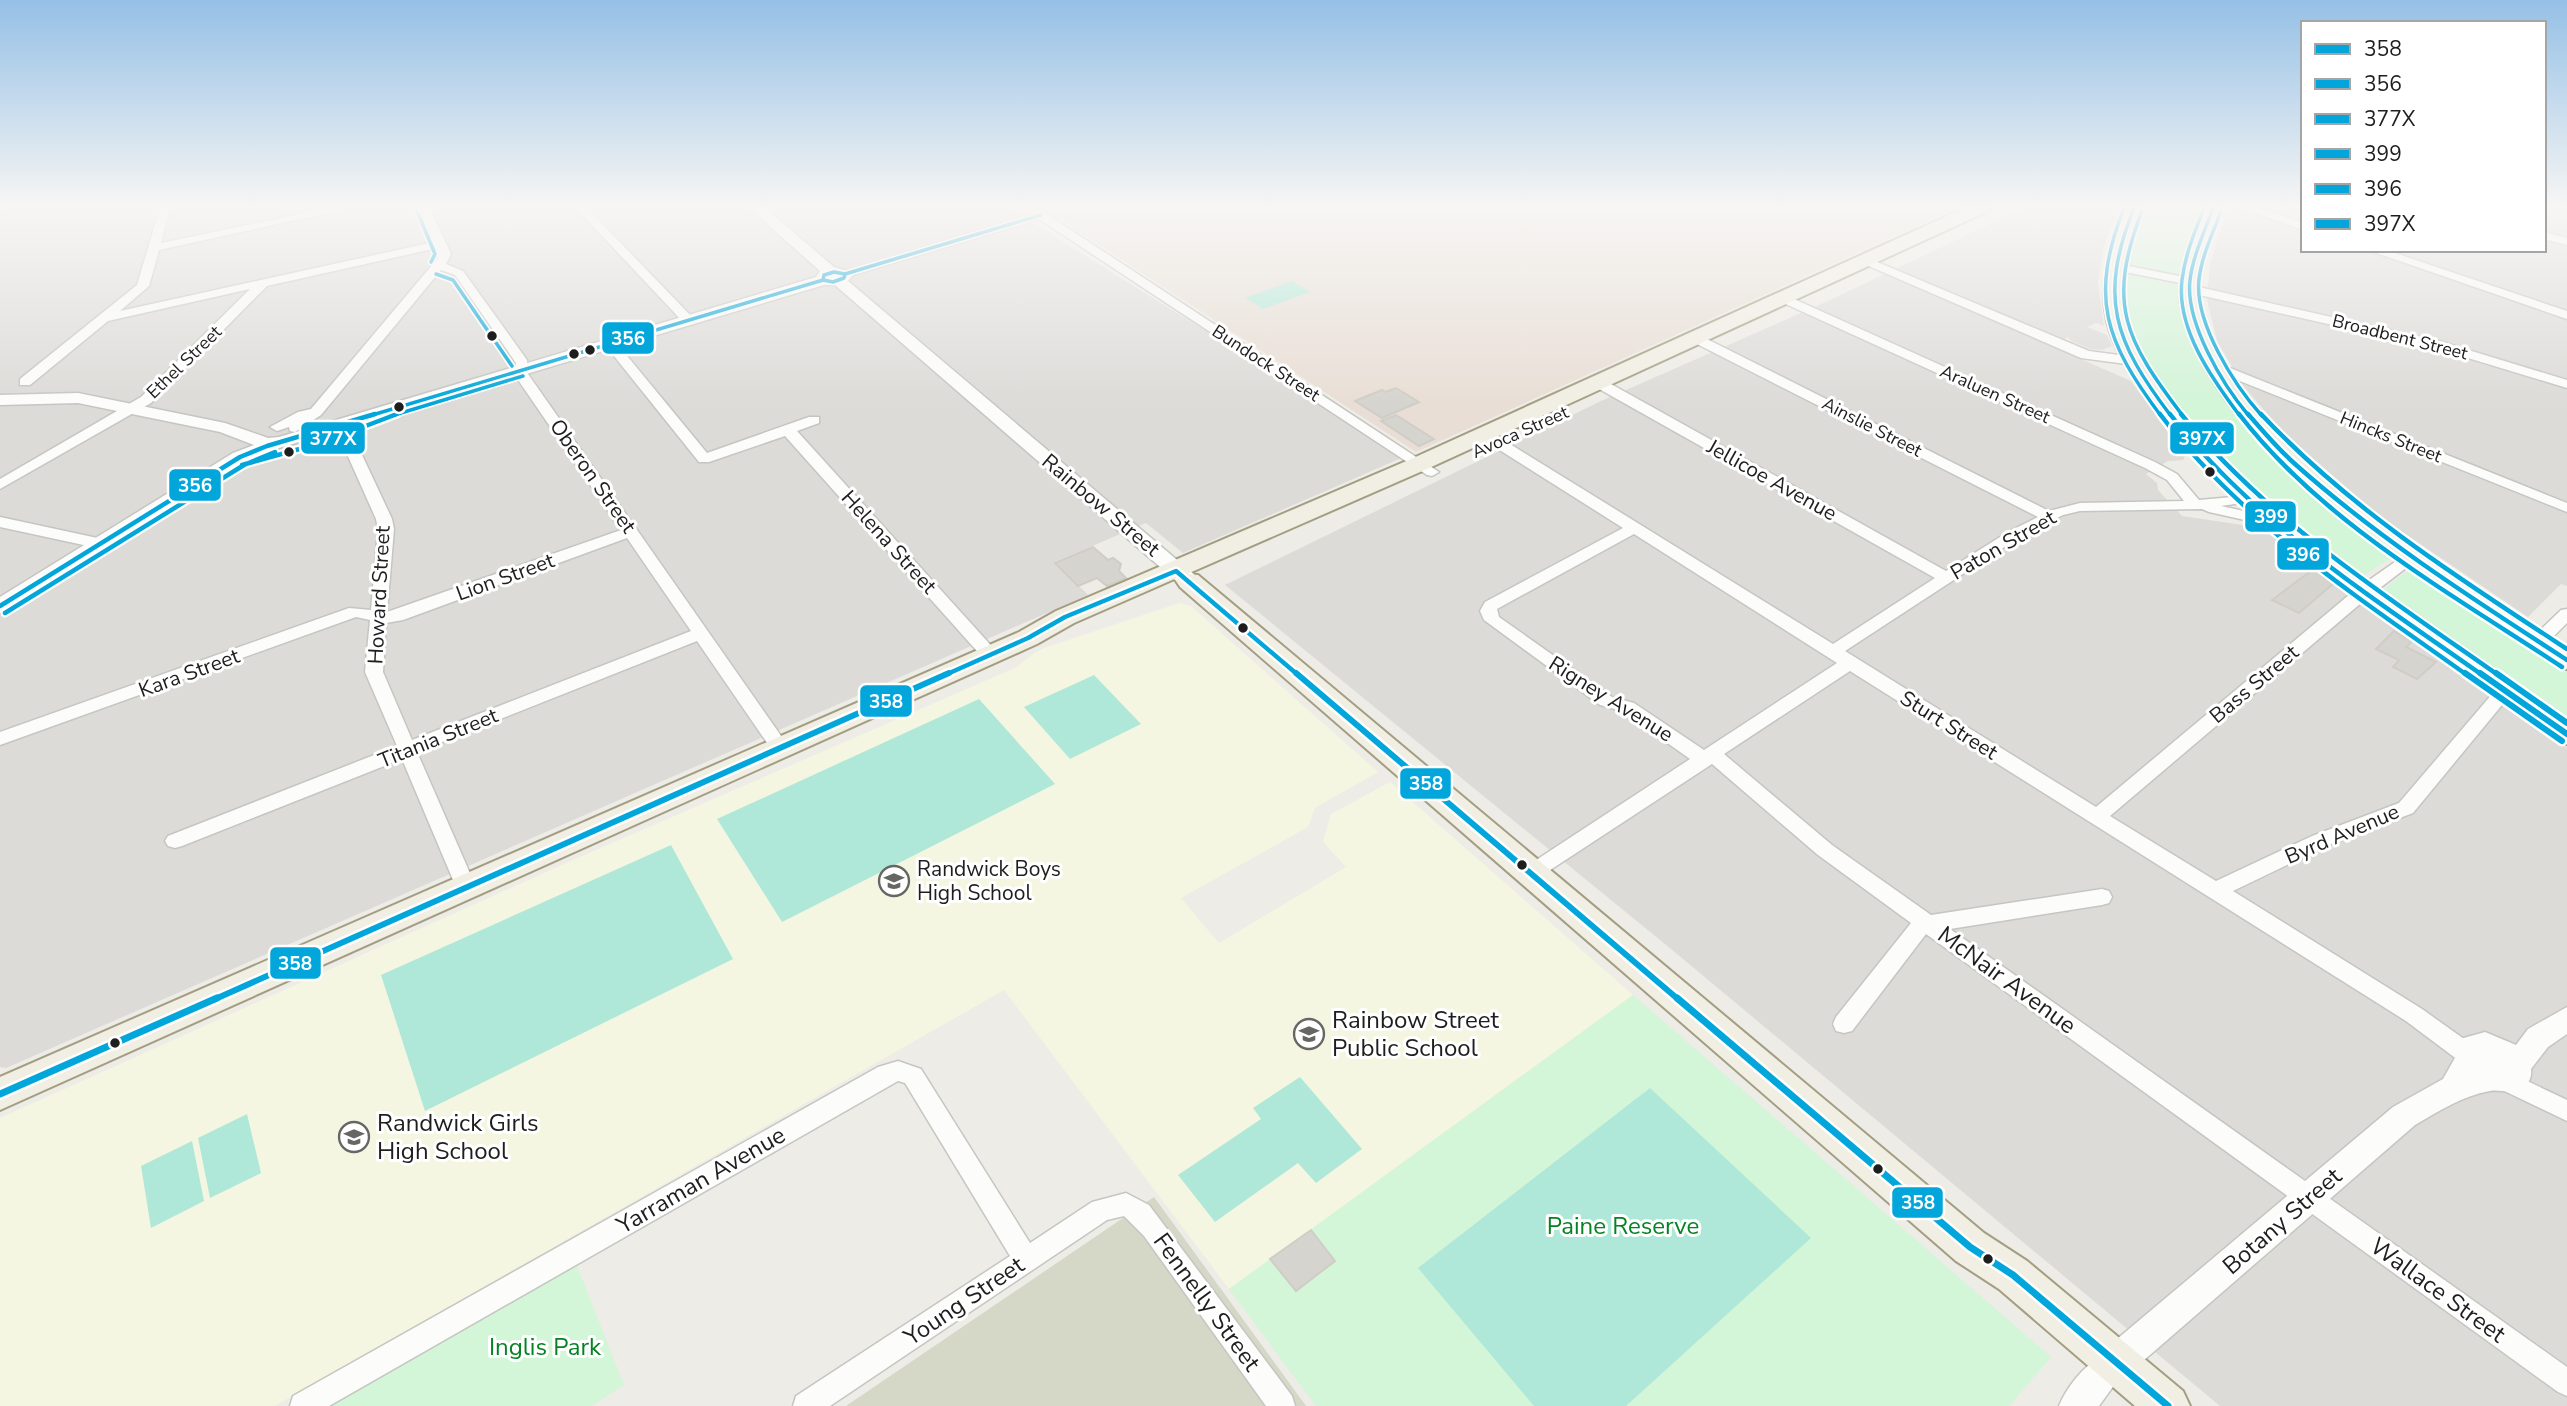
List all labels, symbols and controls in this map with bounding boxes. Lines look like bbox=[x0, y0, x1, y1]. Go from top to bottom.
legend bbox=[2301, 21, 2546, 252]
text: 358 bbox=[2364, 35, 2402, 63]
text: 356 bbox=[2364, 70, 2402, 98]
text: 377X bbox=[2364, 105, 2416, 133]
text: 399 bbox=[2364, 140, 2402, 168]
text: 396 bbox=[2364, 175, 2402, 203]
text: 397X bbox=[2364, 210, 2416, 238]
street label: Broadbent Street bbox=[2330, 309, 2471, 366]
street label: Bundock Street bbox=[1207, 319, 1325, 407]
street label: Ethel Street bbox=[141, 320, 227, 404]
line badge: 356 bbox=[601, 321, 655, 355]
text: 356 bbox=[611, 326, 645, 352]
unlabelled marker bbox=[485, 329, 499, 343]
unlabelled marker bbox=[583, 343, 597, 357]
unlabelled marker bbox=[567, 347, 581, 361]
street label: Araluen Street bbox=[1936, 359, 2054, 429]
street label: Ainslie Street bbox=[1818, 392, 1927, 463]
unlabelled marker bbox=[392, 400, 406, 414]
street label: Avoca Street bbox=[1468, 400, 1573, 464]
street label: Hincks Street bbox=[2337, 406, 2446, 469]
street label: Oberon Street bbox=[543, 413, 643, 539]
line badge: 377X bbox=[300, 421, 366, 455]
line badge: 397X bbox=[2169, 421, 2235, 455]
text: 377X bbox=[310, 426, 357, 452]
text: 397X bbox=[2179, 426, 2226, 452]
street label: Jellicoe Avenue bbox=[1701, 432, 1842, 527]
unlabelled marker bbox=[282, 445, 296, 459]
street label: Rainbow Street bbox=[1036, 447, 1166, 563]
unlabelled marker bbox=[2203, 465, 2217, 479]
line badge: 356 bbox=[168, 468, 222, 502]
text: 356 bbox=[178, 473, 212, 499]
street label: Helena Street bbox=[835, 484, 943, 600]
line badge: 399 bbox=[2244, 500, 2297, 533]
street label: Paton Street bbox=[1945, 503, 2061, 586]
text: 399 bbox=[2254, 504, 2288, 530]
street label: Howard Street bbox=[361, 525, 397, 665]
line badge: 396 bbox=[2276, 537, 2330, 571]
text: 396 bbox=[2286, 542, 2320, 568]
street label: Lion Street bbox=[452, 546, 559, 608]
unlabelled marker bbox=[1236, 621, 1250, 635]
street label: Bass Street bbox=[2204, 638, 2305, 730]
street label: Kara Street bbox=[135, 642, 244, 704]
street label: Rigney Avenue bbox=[1543, 650, 1679, 748]
line badge: 358 bbox=[859, 684, 913, 718]
street label: Sturt Street bbox=[1895, 684, 2004, 766]
text: 358 bbox=[869, 689, 903, 715]
street label: Titania Street bbox=[374, 701, 503, 775]
line badge: 358 bbox=[1399, 767, 1452, 800]
text: 358 bbox=[1409, 771, 1443, 797]
street label: Byrd Avenue bbox=[2281, 797, 2403, 871]
place label: Randwick Boys High School bbox=[917, 855, 1061, 907]
unlabelled marker bbox=[1515, 858, 1529, 872]
school or university icon: Randwick Boys High School bbox=[877, 864, 911, 898]
street label: McNair Avenue bbox=[1931, 919, 2083, 1041]
line badge: 358 bbox=[269, 946, 322, 980]
text: 358 bbox=[278, 951, 312, 977]
place label: Rainbow Street Public School bbox=[1332, 1004, 1500, 1064]
school or university icon: Rainbow Street Public School bbox=[1292, 1017, 1326, 1051]
unlabelled marker bbox=[108, 1036, 122, 1050]
place label: Randwick Girls High School bbox=[377, 1107, 539, 1167]
street label: Yarraman Avenue bbox=[610, 1119, 791, 1242]
school or university icon: Randwick Girls High School bbox=[337, 1120, 371, 1154]
street label: Botany Street bbox=[2216, 1160, 2349, 1282]
unlabelled marker bbox=[1871, 1162, 1885, 1176]
line badge: 358 bbox=[1891, 1186, 1944, 1219]
text: 358 bbox=[1901, 1190, 1935, 1216]
park label: Paine Reserve bbox=[1547, 1210, 1699, 1242]
street label: Fennelly Street bbox=[1146, 1226, 1268, 1378]
street label: Wallace Street bbox=[2364, 1230, 2513, 1350]
street label: Young Street bbox=[897, 1249, 1031, 1354]
unlabelled marker bbox=[1981, 1252, 1995, 1266]
park label: Inglis Park bbox=[489, 1331, 602, 1363]

